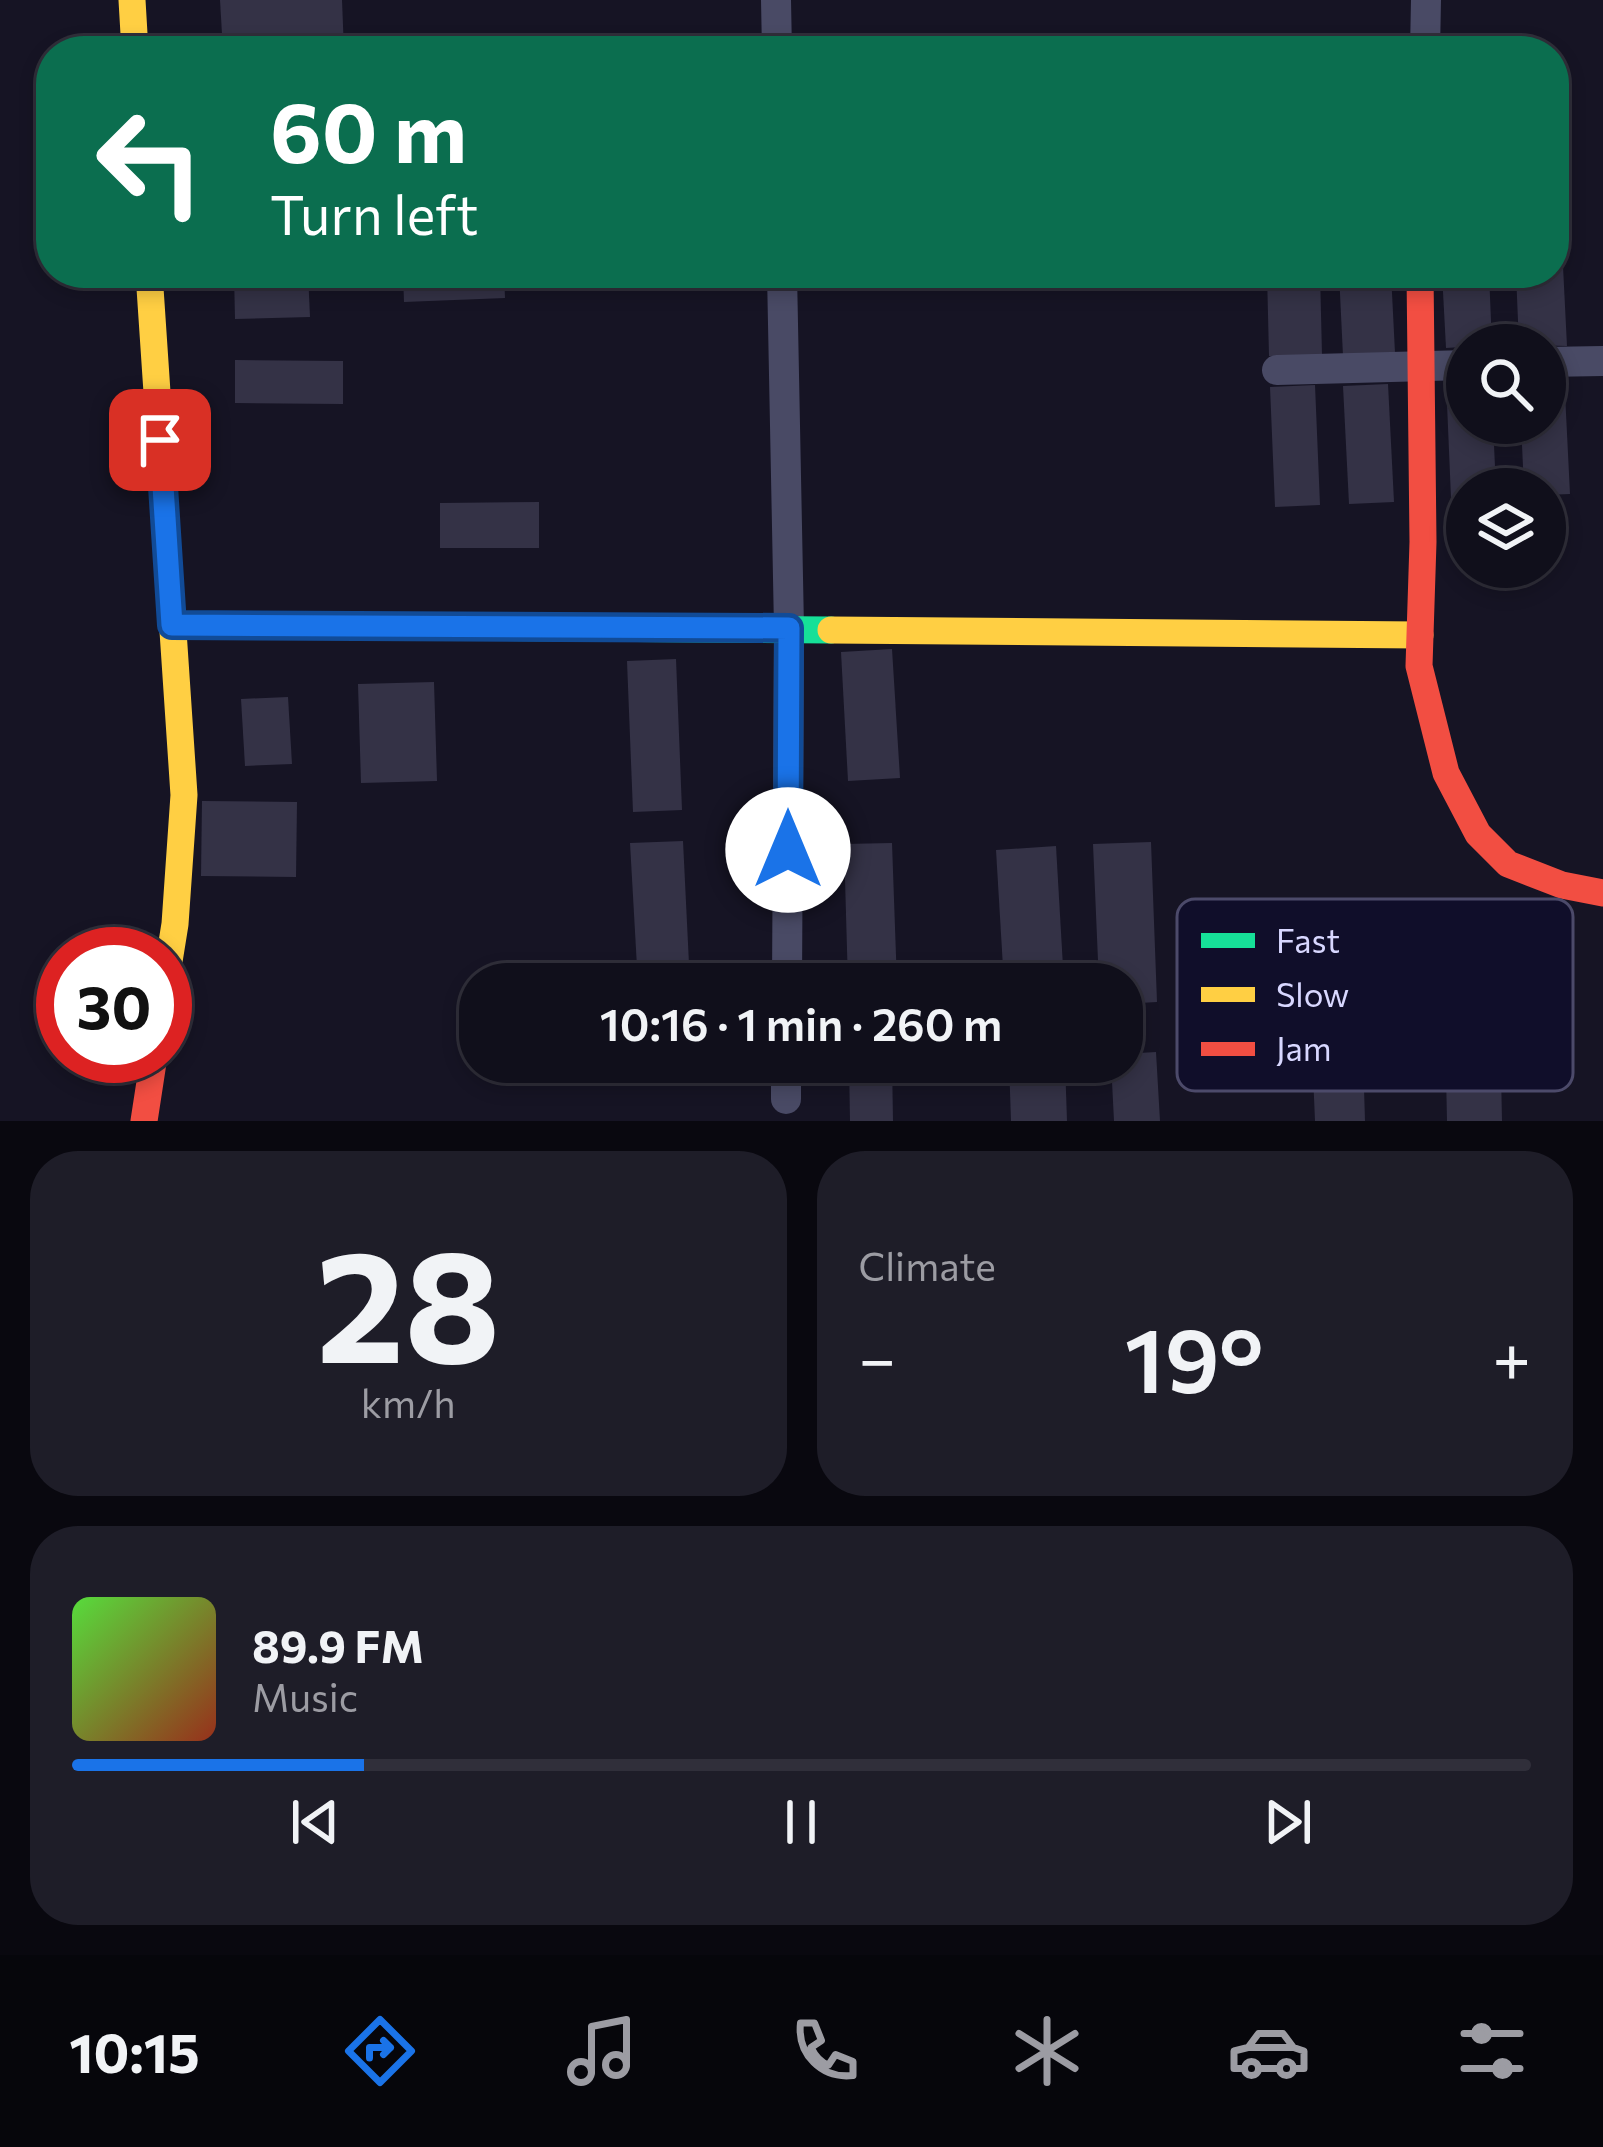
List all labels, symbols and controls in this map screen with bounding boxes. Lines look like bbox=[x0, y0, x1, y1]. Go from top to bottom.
text: 60 m bbox=[270, 78, 467, 180]
icon: left bbox=[72, 84, 228, 240]
text: Turn left bbox=[270, 180, 478, 246]
map controls bbox=[1446, 324, 1566, 588]
button: search bbox=[1446, 324, 1566, 444]
pin bbox=[109, 389, 211, 491]
icon: arrive bbox=[127, 407, 193, 473]
button: layers bbox=[1446, 468, 1566, 588]
position arrow bbox=[725, 787, 851, 913]
legend bbox=[1177, 899, 1573, 1091]
text: Fast bbox=[1276, 919, 1340, 960]
speed limit sign: 30 bbox=[36, 927, 192, 1083]
text: Slow bbox=[1276, 973, 1349, 1014]
text: 10:16 · 1 min · 260 m bbox=[600, 995, 1002, 1050]
text: Jam bbox=[1276, 1027, 1332, 1068]
text: 28 bbox=[316, 1204, 500, 1395]
text: Climate bbox=[859, 1241, 996, 1289]
text: 19° bbox=[1124, 1301, 1264, 1412]
text: − bbox=[859, 1316, 896, 1397]
text: + bbox=[1492, 1316, 1531, 1397]
text: km/h bbox=[361, 1378, 456, 1426]
text: 89.9 FM bbox=[252, 1617, 424, 1672]
text: Music bbox=[252, 1672, 358, 1720]
icon: previous bbox=[282, 1789, 348, 1855]
icon: pause bbox=[768, 1789, 834, 1855]
icon: next bbox=[1255, 1789, 1321, 1855]
icon: directions bbox=[338, 2009, 422, 2093]
icon: music bbox=[560, 2009, 644, 2093]
icon: phone bbox=[783, 2009, 867, 2093]
icon: climate bbox=[1005, 2009, 1089, 2093]
icon: car bbox=[1227, 2009, 1311, 2093]
icon: filters bbox=[1450, 2009, 1534, 2093]
text: 10:15 bbox=[69, 2018, 200, 2084]

